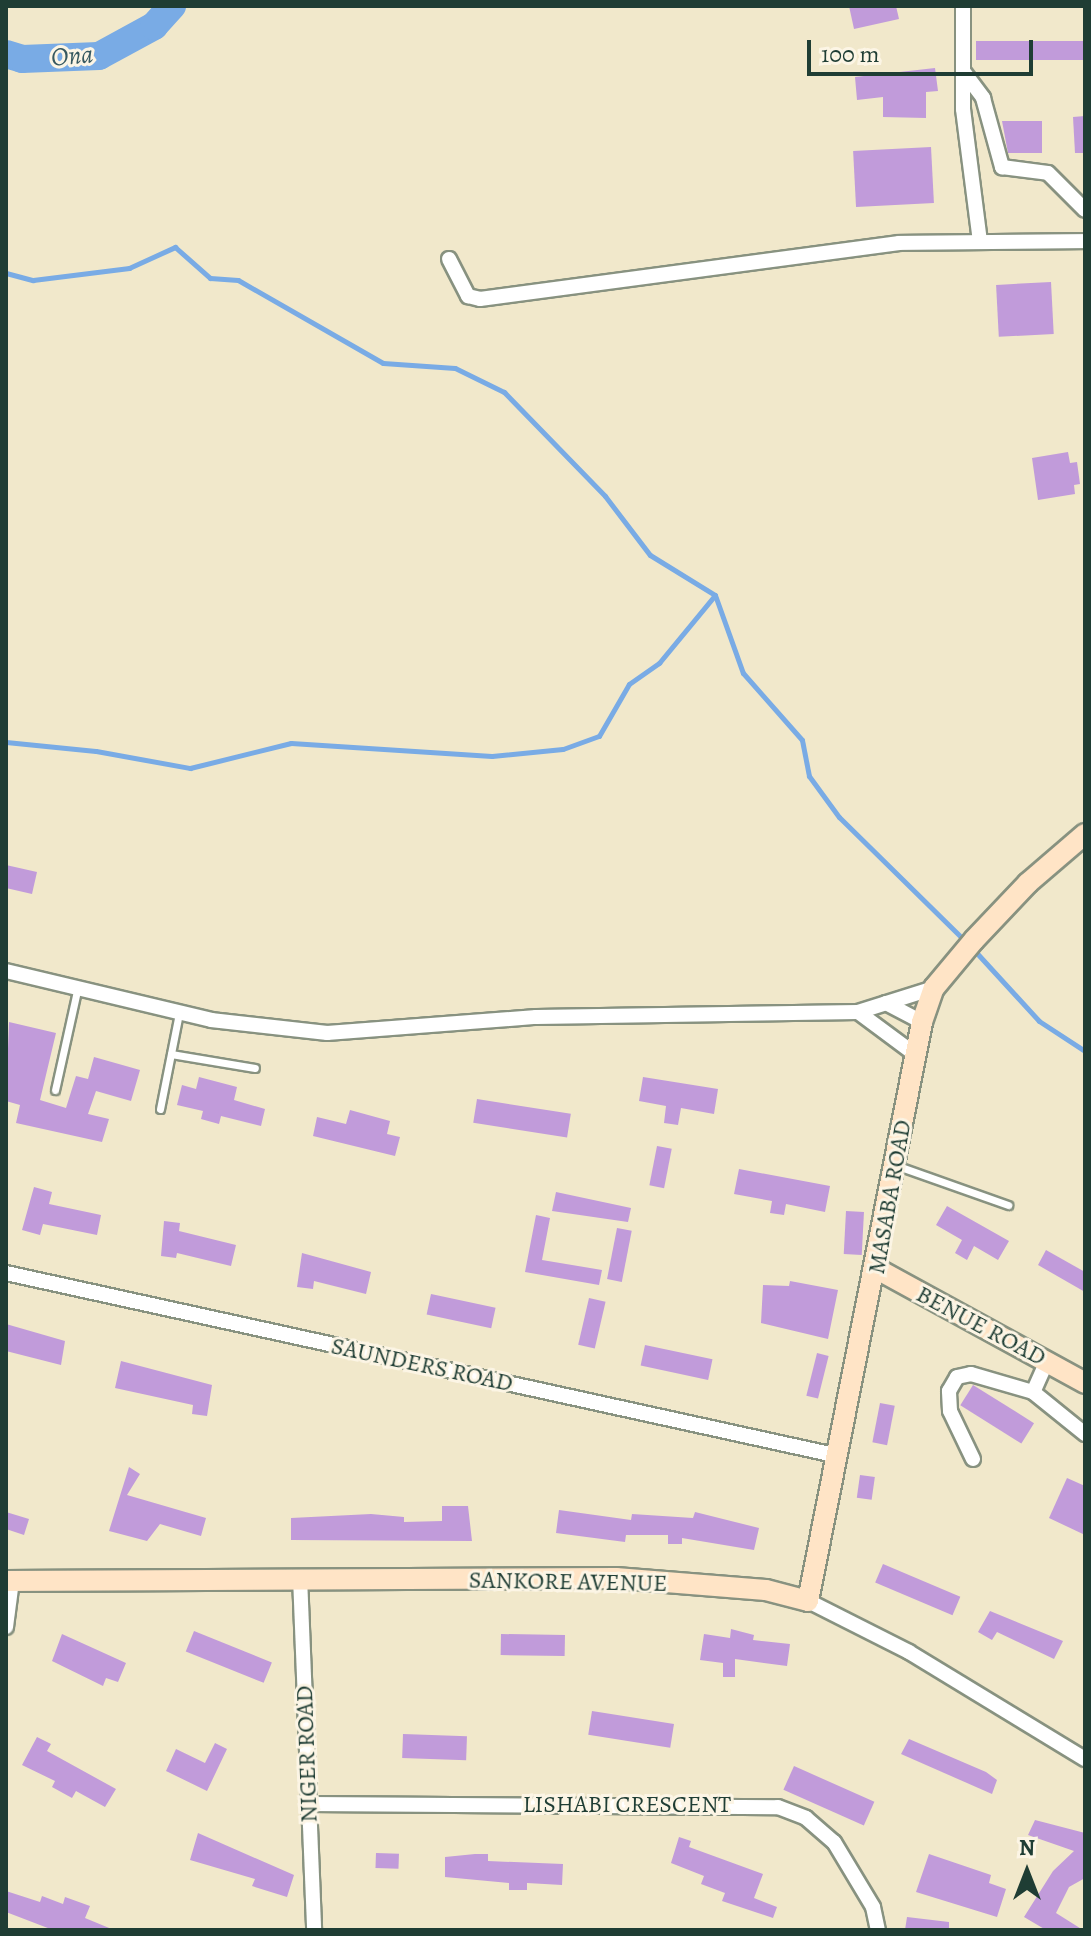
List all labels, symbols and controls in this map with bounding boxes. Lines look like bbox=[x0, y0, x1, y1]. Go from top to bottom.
scale bar bbox=[811, 24, 1037, 74]
text: 100 m bbox=[821, 38, 880, 70]
water label: Ona bbox=[50, 39, 94, 73]
street label: MASABA ROAD bbox=[862, 1118, 918, 1276]
street label: BENUE ROAD bbox=[911, 1280, 1051, 1372]
street label: SAUNDERS ROAD bbox=[329, 1332, 515, 1398]
street label: SANKORE AVENUE bbox=[469, 1566, 667, 1598]
street label: NIGER ROAD bbox=[290, 1685, 324, 1823]
street label: LISHABI CRESCENT bbox=[523, 1791, 731, 1819]
north arrow bbox=[987, 1832, 1067, 1912]
text: N bbox=[1019, 1833, 1035, 1863]

